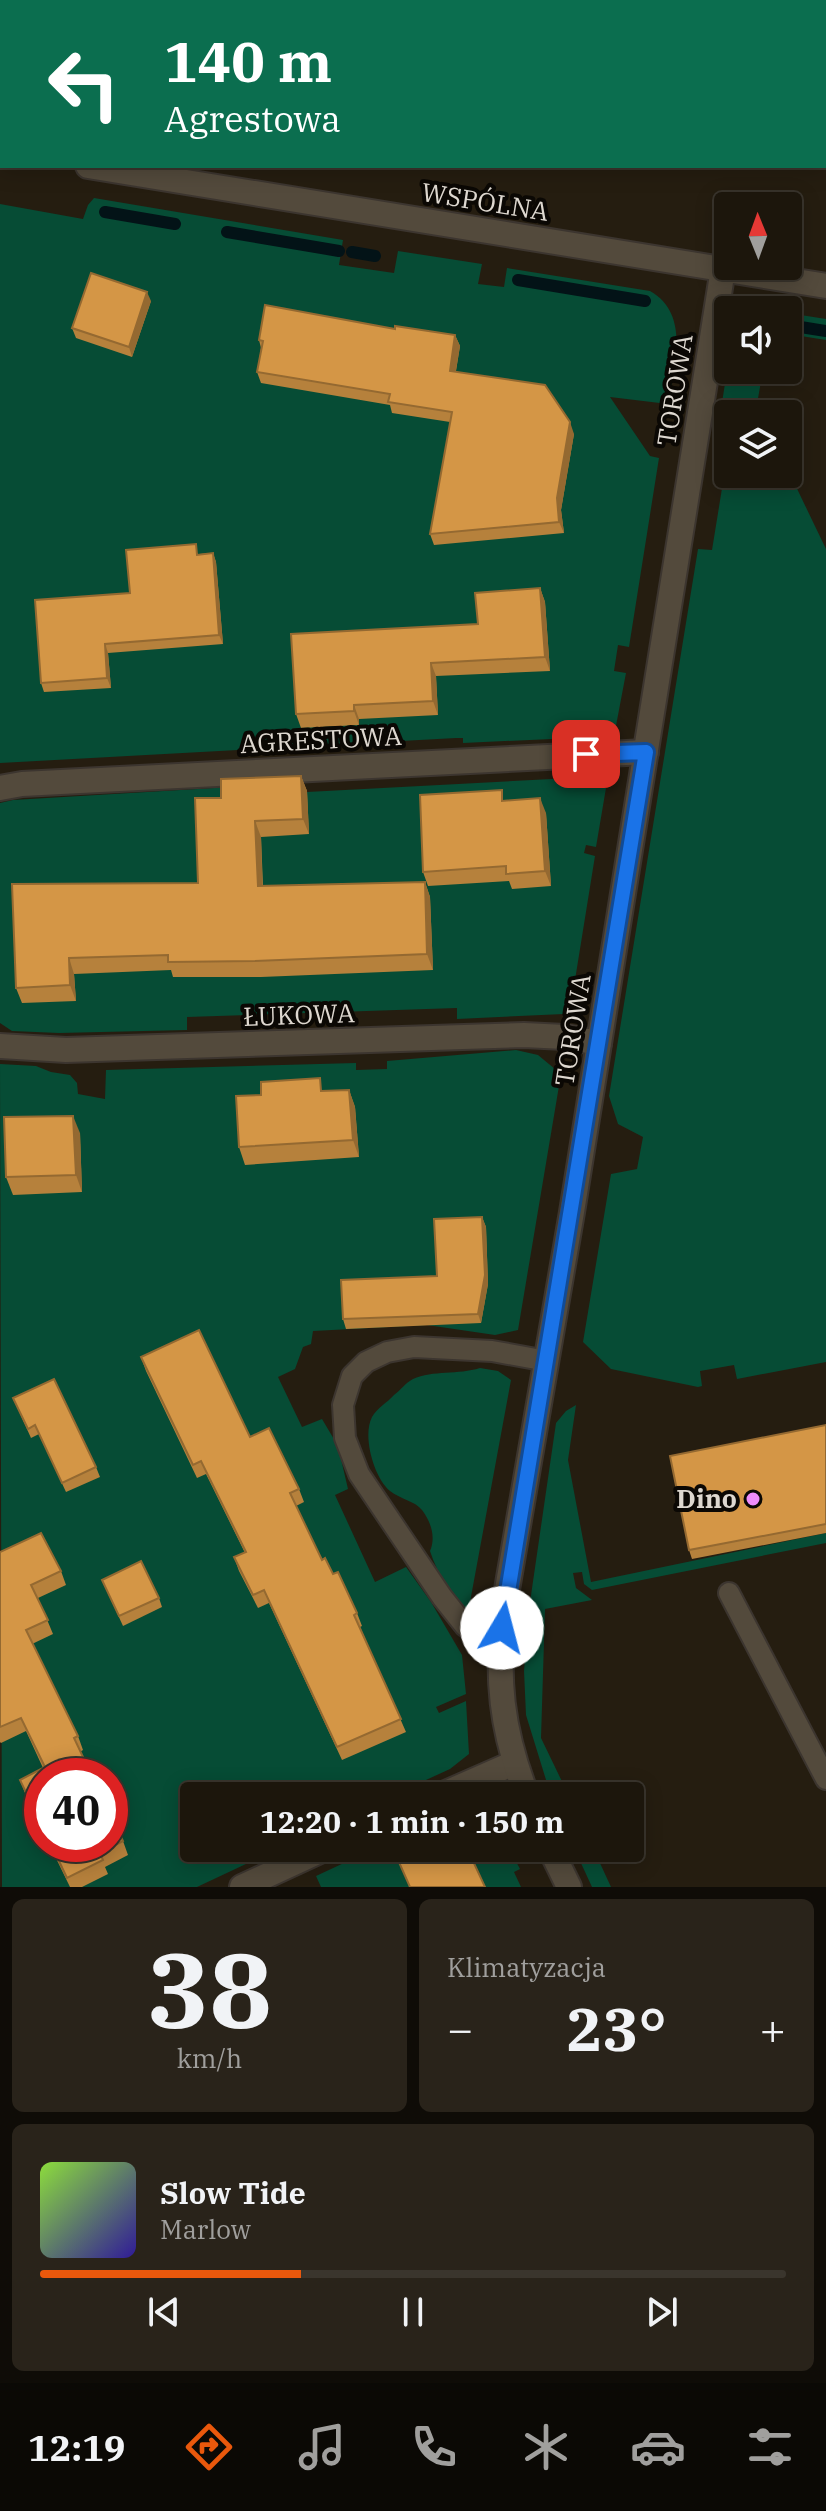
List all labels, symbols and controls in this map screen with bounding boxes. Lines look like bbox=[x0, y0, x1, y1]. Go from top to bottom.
text: 140 m bbox=[164, 25, 332, 97]
icon: left bbox=[32, 32, 136, 136]
text: Agrestowa bbox=[164, 95, 341, 142]
street label: WSPÓLNA bbox=[419, 174, 551, 228]
north arrow bbox=[714, 192, 802, 280]
map controls bbox=[714, 192, 802, 488]
button: sound bbox=[714, 296, 802, 384]
street label: TOROWA bbox=[648, 331, 700, 448]
button: layers bbox=[714, 400, 802, 488]
street label: AGRESTOWA bbox=[239, 718, 403, 760]
pin bbox=[552, 720, 620, 788]
icon: arrive bbox=[564, 732, 608, 776]
street label: TOROWA bbox=[546, 971, 598, 1088]
street label: ŁUKOWA bbox=[243, 995, 355, 1033]
place label: Dino bbox=[676, 1481, 737, 1515]
marker: Dino bbox=[744, 1490, 762, 1508]
position arrow bbox=[460, 1586, 544, 1670]
speed limit sign: 40 bbox=[24, 1758, 128, 1862]
text: 12:20 · 1 min · 150 m bbox=[260, 1802, 564, 1841]
text: 38 bbox=[147, 1921, 272, 2057]
text: Klimatyzacja bbox=[447, 1950, 606, 1984]
text: 23° bbox=[566, 1989, 667, 2068]
text: − bbox=[447, 2000, 473, 2057]
text: + bbox=[760, 2000, 786, 2057]
text: km/h bbox=[177, 2041, 242, 2075]
text: Slow Tide bbox=[160, 2173, 306, 2212]
text: Marlow bbox=[160, 2212, 251, 2246]
icon: previous bbox=[142, 2290, 186, 2334]
icon: pause bbox=[391, 2290, 435, 2334]
icon: next bbox=[640, 2290, 684, 2334]
icon: directions bbox=[181, 2419, 237, 2475]
icon: music bbox=[294, 2419, 350, 2475]
icon: phone bbox=[406, 2419, 462, 2475]
icon: climate bbox=[518, 2419, 574, 2475]
icon: car bbox=[630, 2419, 686, 2475]
icon: filters bbox=[742, 2419, 798, 2475]
text: 12:19 bbox=[28, 2424, 125, 2471]

